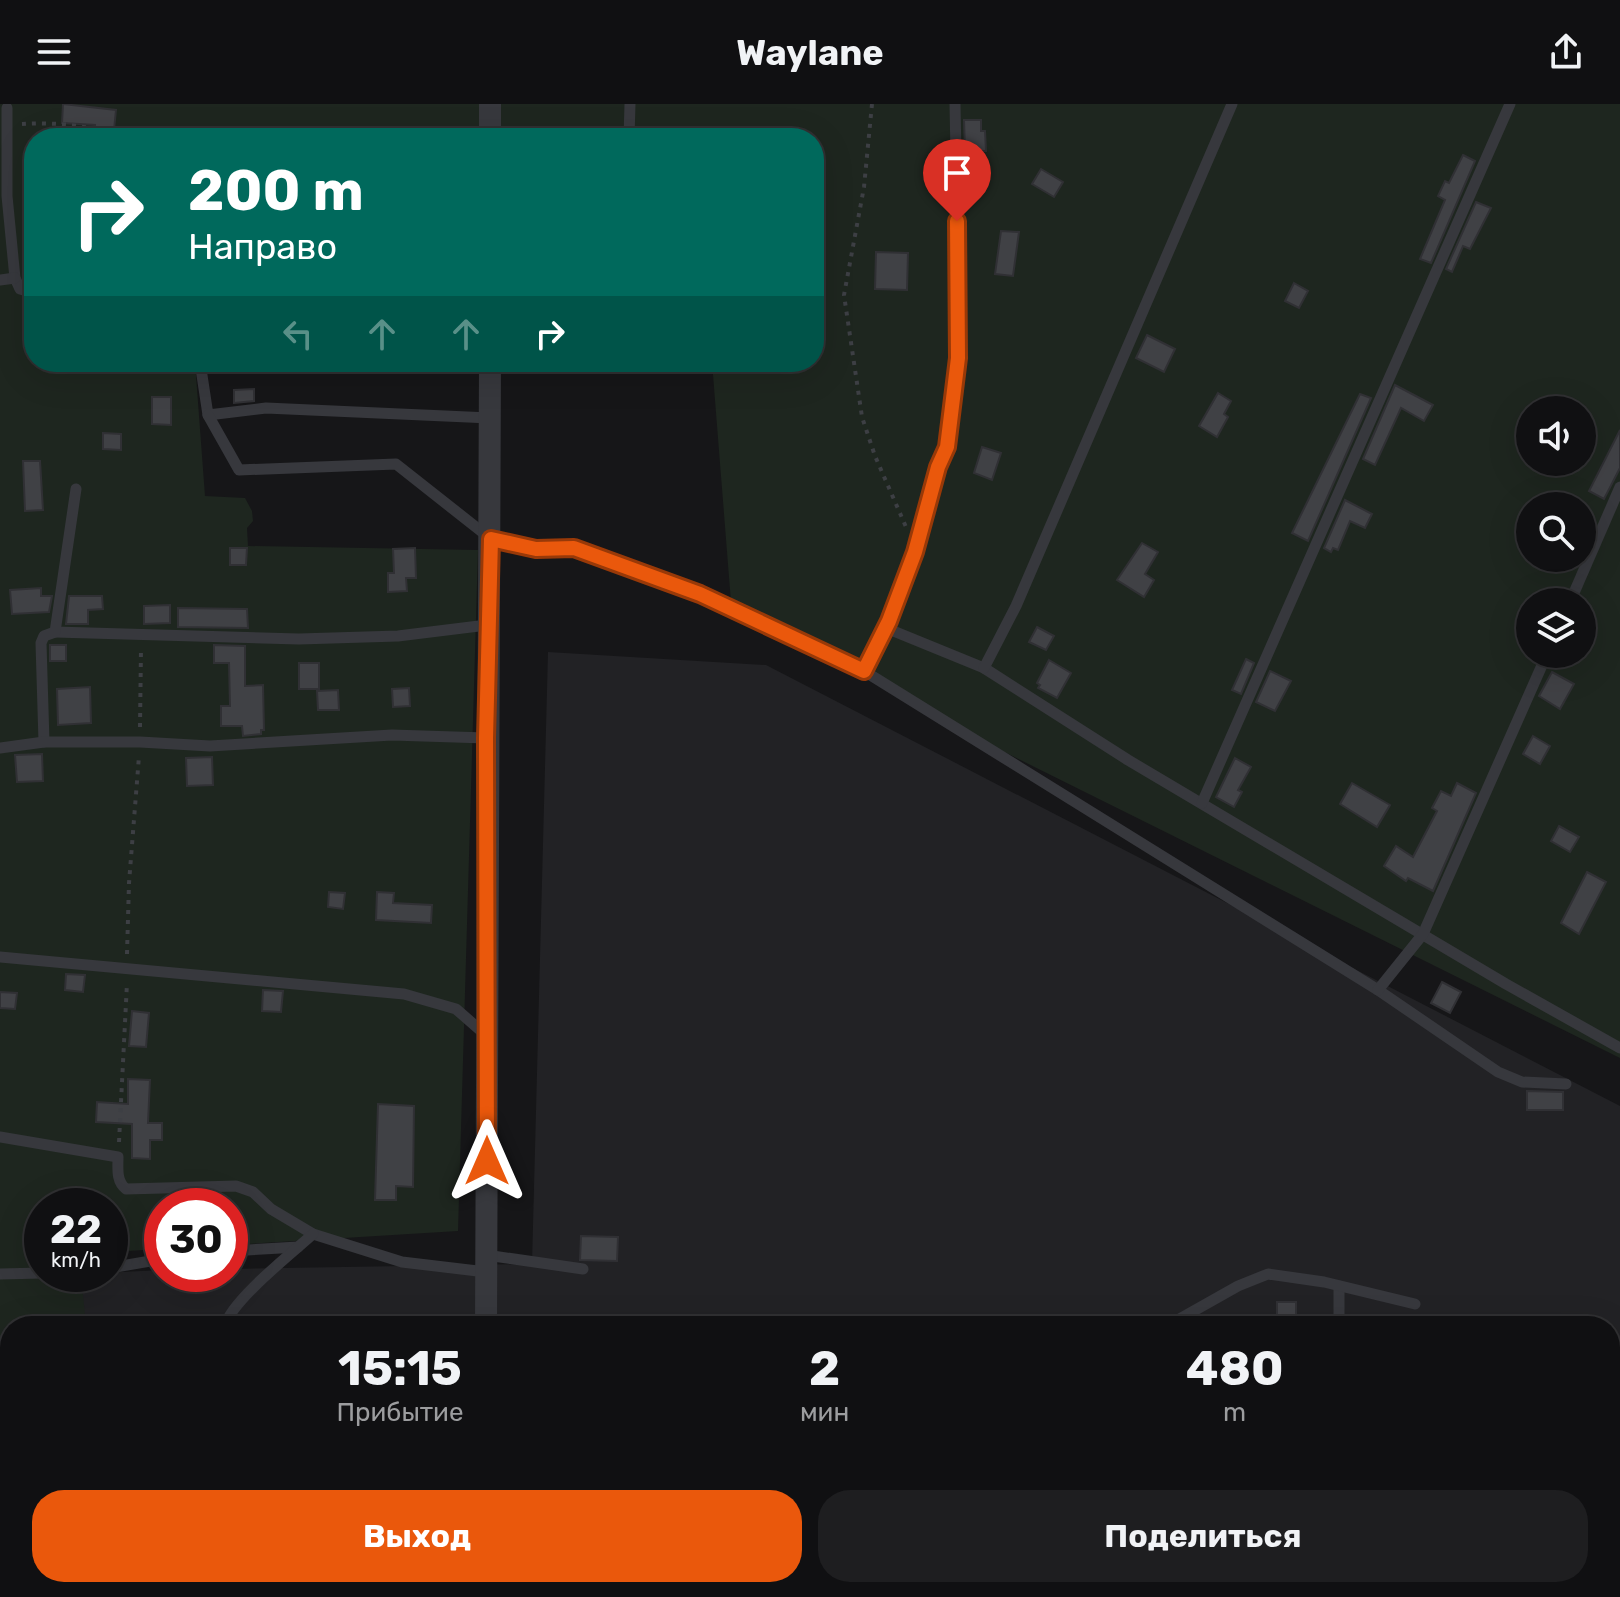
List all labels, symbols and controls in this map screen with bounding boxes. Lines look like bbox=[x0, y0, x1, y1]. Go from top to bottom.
icon: menu bbox=[32, 30, 76, 74]
icon: share bbox=[1544, 30, 1588, 74]
text: Waylane bbox=[736, 31, 884, 74]
pin bbox=[923, 139, 991, 221]
icon: arrive bbox=[935, 151, 979, 195]
text: 200 m bbox=[188, 158, 364, 224]
icon: right bbox=[56, 160, 160, 264]
text: Направо bbox=[188, 225, 337, 268]
icon: left bbox=[276, 312, 320, 356]
icon: ahead bbox=[360, 312, 404, 356]
icon: ahead bbox=[444, 312, 488, 356]
icon: right bbox=[528, 312, 572, 356]
map controls bbox=[1516, 396, 1596, 668]
button: sound bbox=[1516, 396, 1596, 476]
button: search bbox=[1516, 492, 1596, 572]
button: layers bbox=[1516, 588, 1596, 668]
position arrow bbox=[445, 1119, 529, 1203]
speed limit sign: 30 bbox=[144, 1188, 248, 1292]
text: 22 bbox=[50, 1206, 102, 1253]
text: km/h bbox=[51, 1248, 101, 1272]
text: 15:15 bbox=[338, 1340, 462, 1397]
text: 2 bbox=[809, 1340, 840, 1397]
text: 480 bbox=[1186, 1340, 1284, 1397]
text: Прибытие bbox=[336, 1397, 464, 1428]
text: мин bbox=[800, 1397, 849, 1428]
text: m bbox=[1223, 1397, 1246, 1428]
button: Выход bbox=[32, 1490, 802, 1582]
button: Поделиться bbox=[818, 1490, 1588, 1582]

